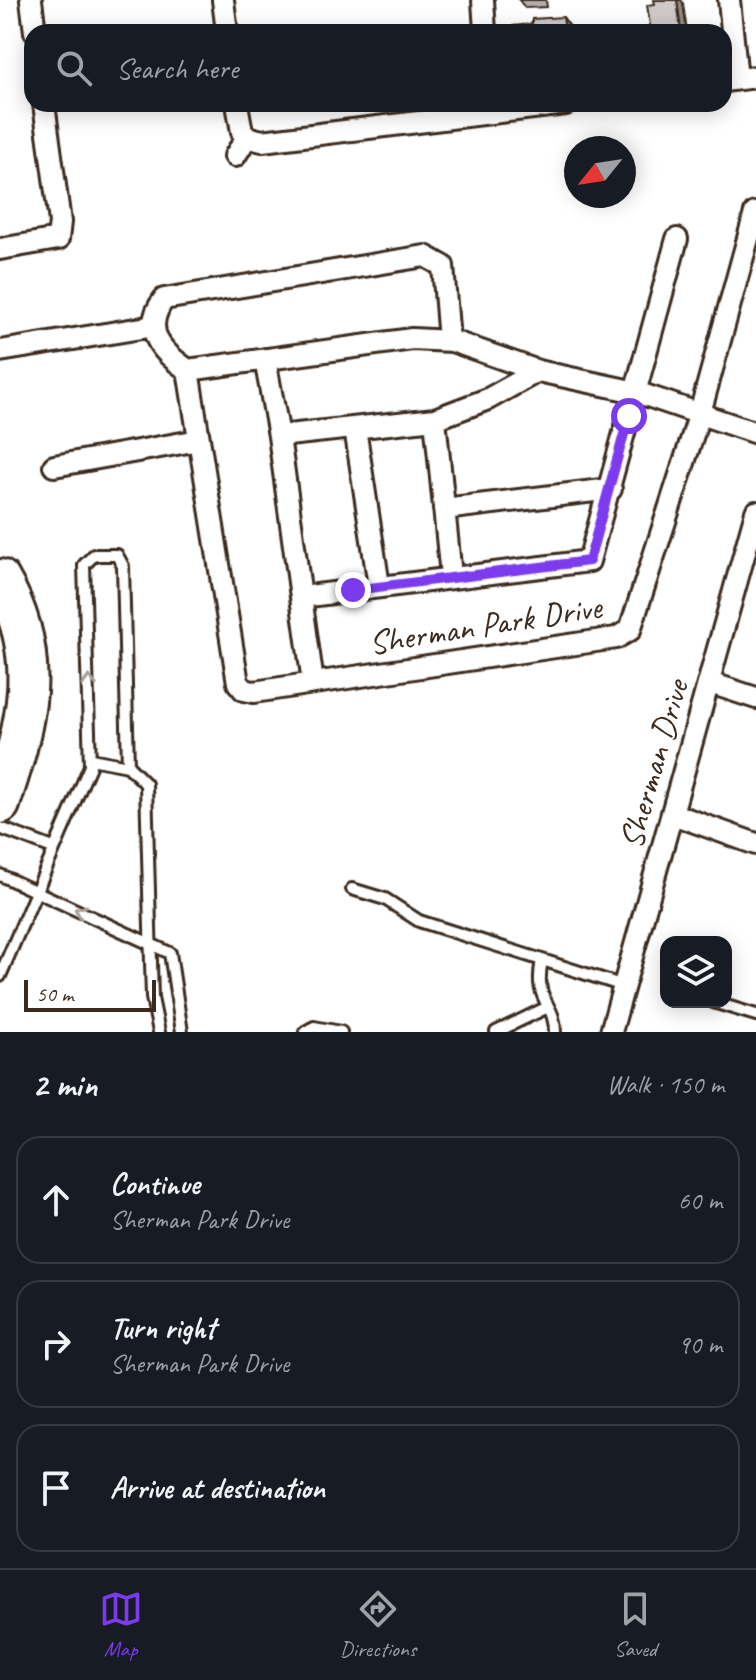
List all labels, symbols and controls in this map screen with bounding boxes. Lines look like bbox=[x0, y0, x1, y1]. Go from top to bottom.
search box bbox=[24, 24, 732, 112]
icon: search bbox=[52, 46, 96, 90]
text: Search here bbox=[116, 49, 238, 87]
north arrow bbox=[564, 136, 636, 208]
route start bbox=[611, 398, 647, 434]
route end bbox=[335, 572, 371, 608]
street label: Sherman Park Drive bbox=[366, 585, 606, 664]
street label: Sherman Drive bbox=[609, 672, 699, 853]
one-way arrow bbox=[80, 674, 97, 687]
one-way arrow bbox=[74, 905, 88, 921]
map controls bbox=[660, 936, 732, 1008]
button: layers bbox=[660, 936, 732, 1008]
scale bar bbox=[24, 976, 156, 1012]
text: 50 m bbox=[36, 980, 73, 1008]
text: 2 min bbox=[32, 1063, 97, 1106]
text: Walk · 150 m bbox=[607, 1068, 724, 1101]
text: Continue bbox=[110, 1165, 200, 1203]
icon: ahead bbox=[34, 1178, 78, 1222]
text: 60 m bbox=[678, 1184, 722, 1217]
text: Sherman Park Drive bbox=[110, 1203, 289, 1236]
text: Turn right bbox=[110, 1309, 215, 1347]
icon: right bbox=[34, 1322, 78, 1366]
text: 90 m bbox=[678, 1328, 722, 1361]
text: Sherman Park Drive bbox=[110, 1347, 289, 1380]
icon: arrive bbox=[34, 1466, 78, 1510]
text: Arrive at destination bbox=[110, 1469, 325, 1507]
tab: Map bbox=[99, 1587, 143, 1663]
tab: Directions bbox=[340, 1587, 416, 1663]
tab: Saved bbox=[613, 1587, 657, 1663]

